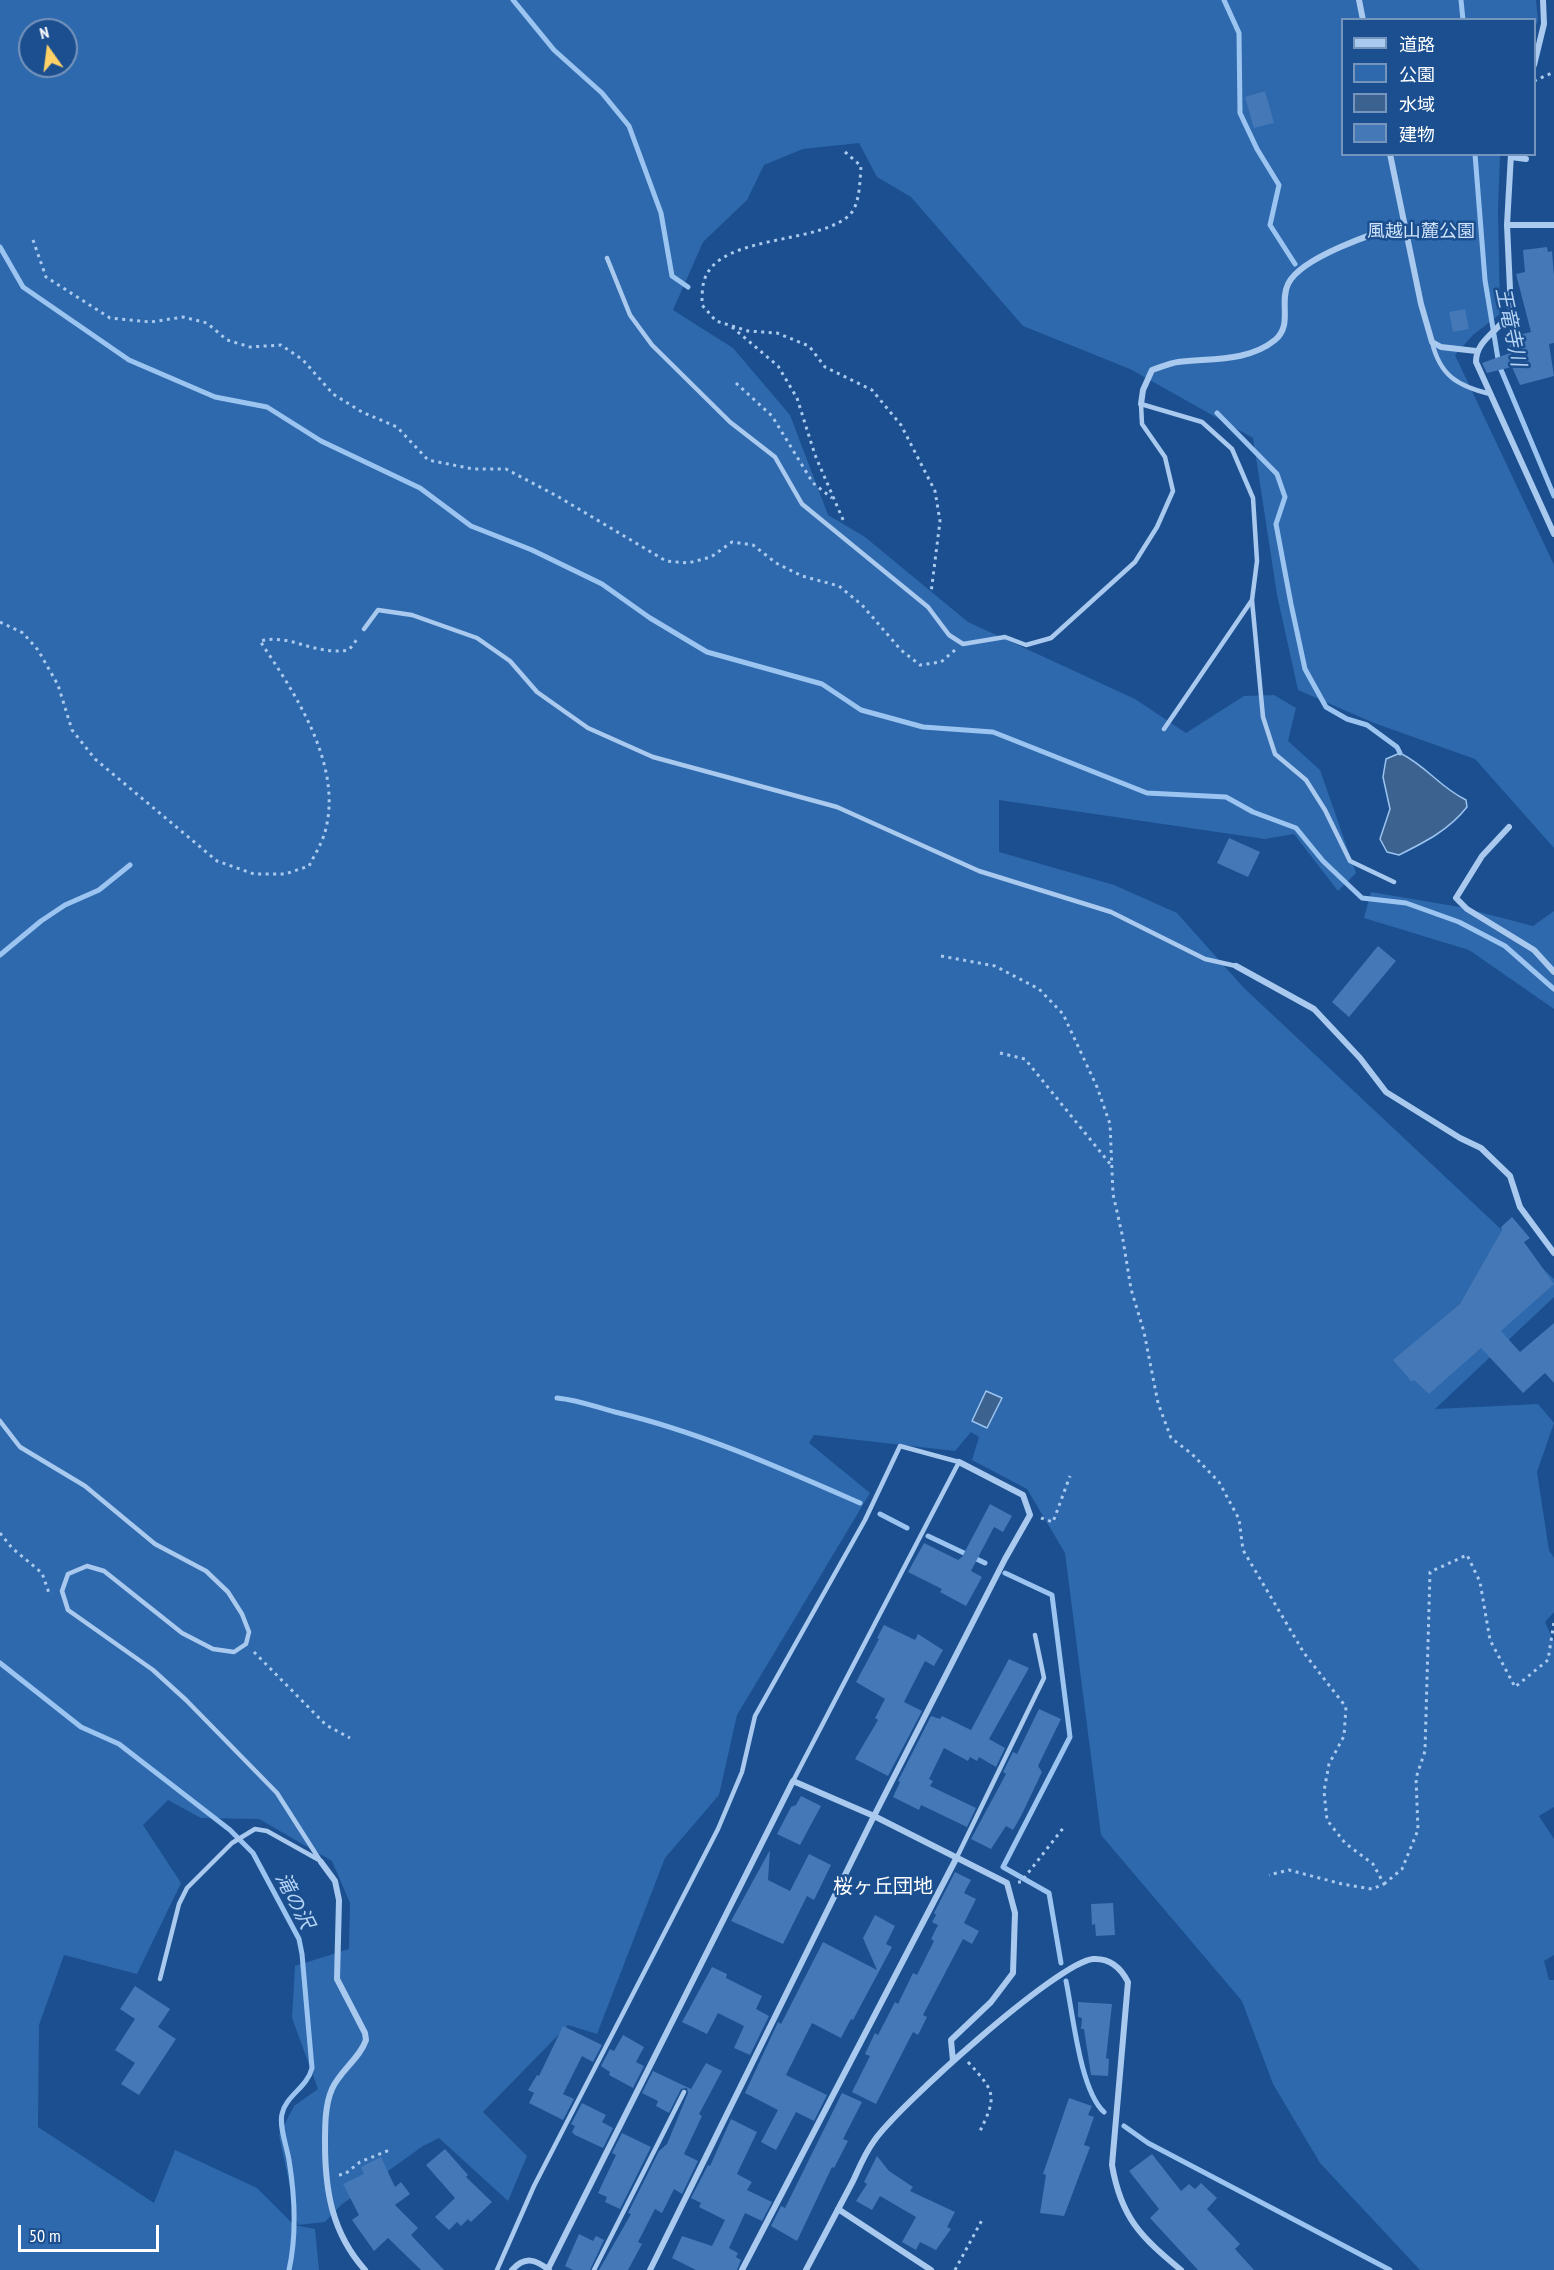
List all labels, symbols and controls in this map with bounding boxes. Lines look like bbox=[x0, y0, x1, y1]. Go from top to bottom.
north arrow bbox=[18, 18, 78, 78]
legend bbox=[1341, 18, 1536, 156]
text: N bbox=[38, 22, 51, 43]
text: 道路 bbox=[1399, 33, 1435, 56]
text: 公園 bbox=[1399, 63, 1435, 86]
text: 水域 bbox=[1399, 93, 1435, 116]
text: 建物 bbox=[1399, 123, 1435, 146]
park label: 風越山麓公園 bbox=[1367, 221, 1475, 243]
water label: 王竜寺川 bbox=[1490, 285, 1530, 369]
water label: 滝の沢 bbox=[270, 1869, 318, 1933]
district label: 桜ヶ丘団地 bbox=[833, 1875, 933, 1899]
scale bar bbox=[21, 2213, 162, 2251]
text: 50 m bbox=[29, 2224, 61, 2247]

